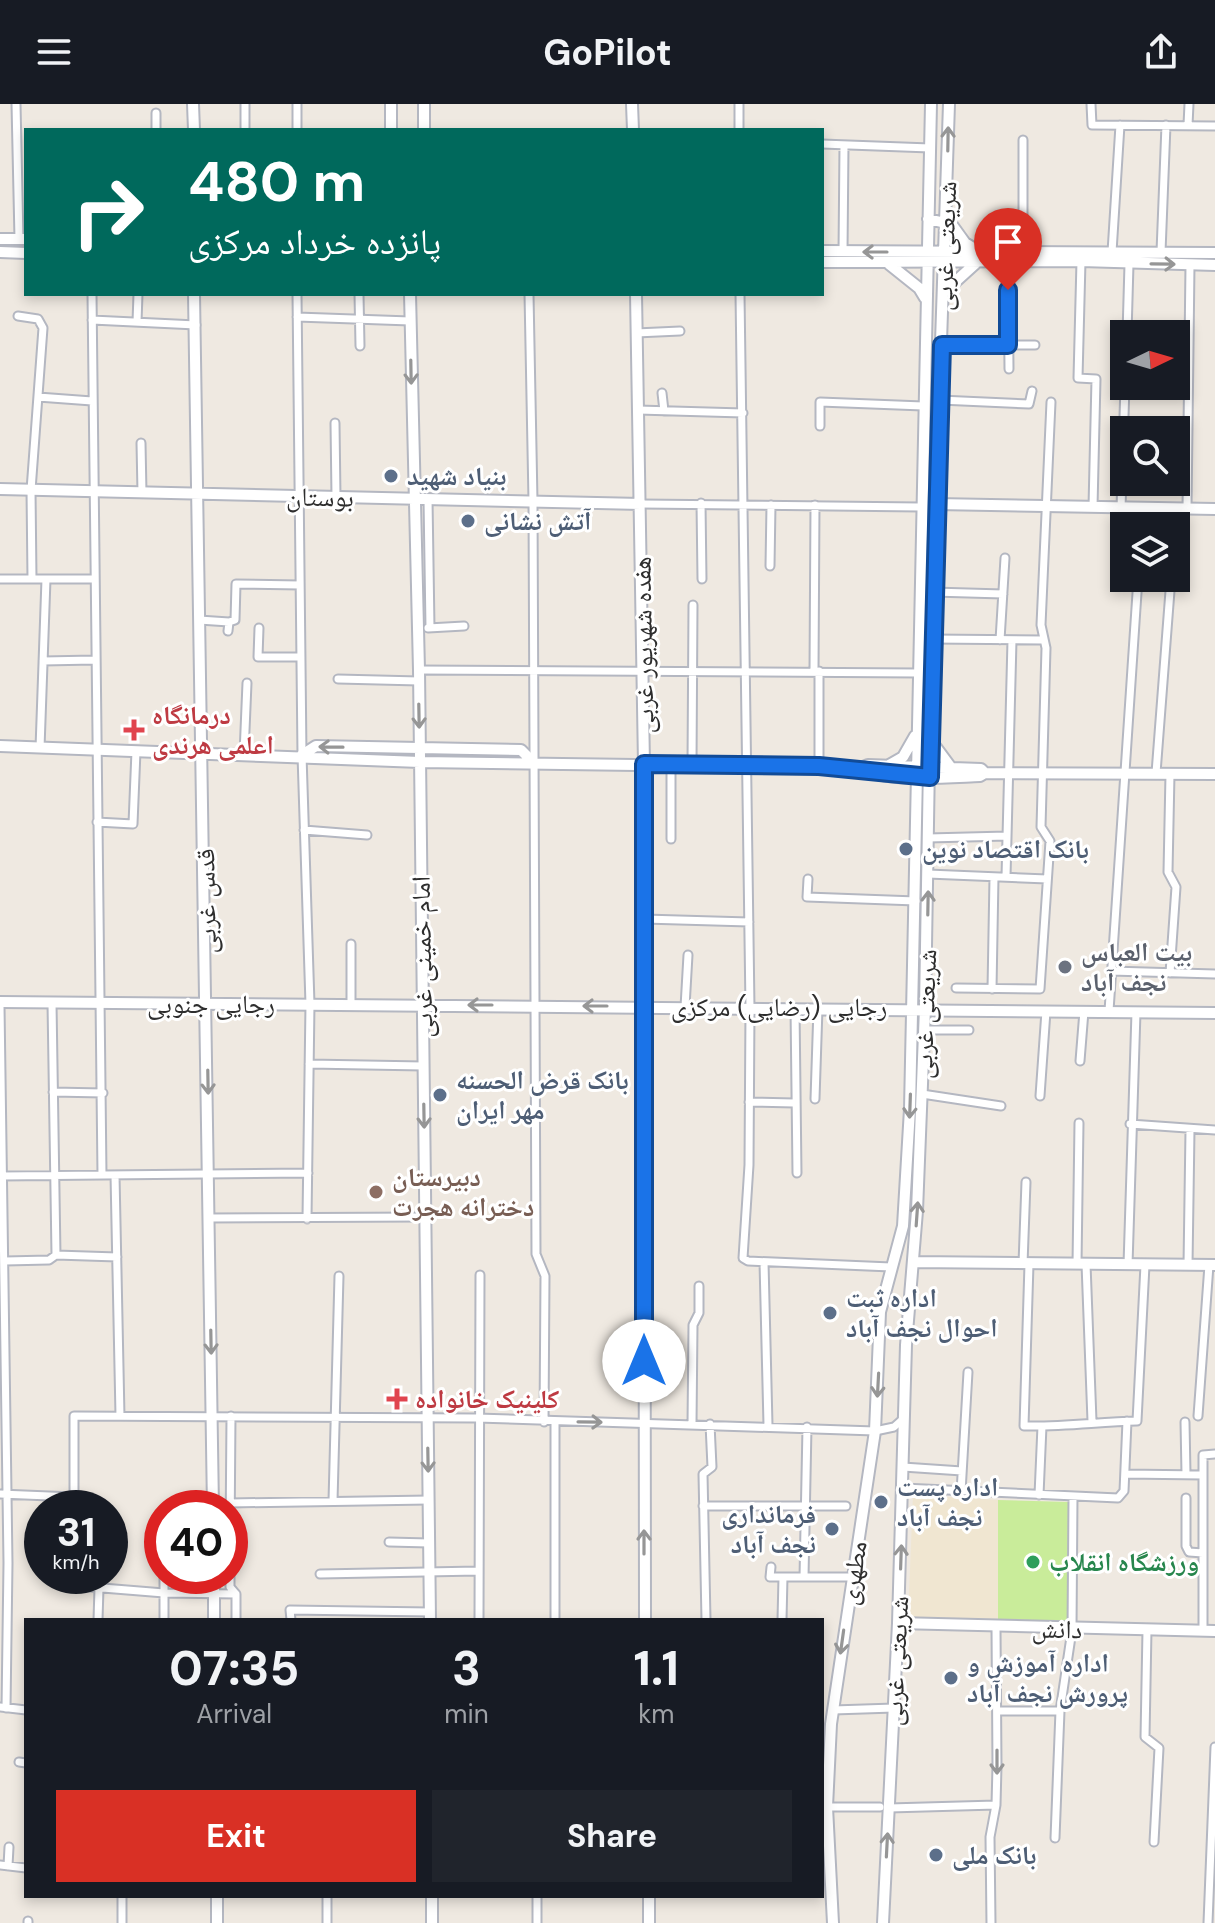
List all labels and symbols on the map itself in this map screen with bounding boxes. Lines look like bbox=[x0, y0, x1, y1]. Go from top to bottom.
one-way arrow bbox=[941, 126, 956, 153]
street label: شریعتی غربی bbox=[926, 180, 964, 312]
pin bbox=[974, 208, 1042, 290]
one-way arrow bbox=[862, 244, 889, 260]
one-way arrow bbox=[1149, 257, 1176, 272]
north arrow bbox=[1110, 320, 1190, 400]
one-way arrow bbox=[404, 358, 419, 385]
place label: بنیاد شهید bbox=[407, 459, 507, 493]
marker: بنیاد شهید bbox=[382, 467, 400, 485]
street label: بوستان bbox=[286, 479, 354, 515]
place label: آتش نشانی bbox=[484, 504, 592, 538]
marker: آتش نشانی bbox=[459, 512, 477, 530]
street label: هفده شهریور غربی bbox=[624, 556, 662, 734]
place label: درمانگاه اعلمی هرندی bbox=[152, 698, 274, 762]
one-way arrow bbox=[412, 702, 427, 729]
marker: درمانگاه اعلمی هرندی bbox=[123, 719, 145, 741]
one-way arrow bbox=[318, 739, 345, 754]
place label: بانک اقتصاد نوین bbox=[922, 832, 1089, 866]
marker: بانک اقتصاد نوین bbox=[897, 840, 915, 858]
street label: قدس غربی bbox=[188, 848, 224, 954]
street label: امام خمینی غربی bbox=[404, 876, 441, 1038]
one-way arrow bbox=[920, 890, 936, 917]
place label: بیت العباس نجف آباد bbox=[1081, 935, 1192, 999]
street label: شریعتی غربی bbox=[906, 948, 944, 1080]
marker: بیت العباس نجف آباد bbox=[1056, 958, 1074, 976]
street label: رجایی جنوبی bbox=[147, 987, 275, 1021]
street label: رجایی (رضایی) مرکزی bbox=[671, 990, 887, 1024]
one-way arrow bbox=[467, 997, 494, 1013]
one-way arrow bbox=[582, 998, 609, 1014]
place label: بانک قرض الحسنه مهر ایران bbox=[456, 1063, 629, 1127]
one-way arrow bbox=[200, 1068, 216, 1095]
marker: بانک قرض الحسنه مهر ایران bbox=[431, 1086, 449, 1104]
one-way arrow bbox=[902, 1092, 917, 1119]
one-way arrow bbox=[416, 1102, 432, 1129]
place label: دبیرستان دخترانه هجرت bbox=[392, 1160, 534, 1224]
marker: دبیرستان دخترانه هجرت bbox=[367, 1183, 385, 1201]
one-way arrow bbox=[910, 1201, 925, 1228]
place label: اداره ثبت احوال نجف آباد bbox=[846, 1281, 998, 1345]
marker: اداره ثبت احوال نجف آباد bbox=[821, 1304, 839, 1322]
position arrow bbox=[602, 1319, 686, 1403]
one-way arrow bbox=[203, 1328, 219, 1355]
one-way arrow bbox=[870, 1371, 885, 1398]
place label: کلینیک خانواده bbox=[415, 1382, 560, 1416]
marker: کلینیک خانواده bbox=[386, 1388, 408, 1410]
one-way arrow bbox=[576, 1415, 603, 1430]
one-way arrow bbox=[420, 1446, 436, 1473]
place label: اداره پست نجف آباد bbox=[897, 1470, 998, 1534]
speed limit sign: 40 bbox=[144, 1490, 248, 1594]
marker: اداره پست نجف آباد bbox=[872, 1493, 890, 1511]
place label: فرمانداری نجف آباد bbox=[721, 1497, 816, 1561]
marker: فرمانداری نجف آباد bbox=[823, 1520, 841, 1538]
one-way arrow bbox=[637, 1529, 652, 1556]
street label: مطهری bbox=[831, 1538, 875, 1608]
one-way arrow bbox=[893, 1544, 908, 1571]
place label: ورزشگاه انقلاب bbox=[1049, 1545, 1199, 1579]
marker: ورزشگاه انقلاب bbox=[1024, 1553, 1042, 1571]
street label: شریعتی غربی bbox=[876, 1595, 916, 1727]
street label: دانش bbox=[1031, 1612, 1083, 1646]
one-way arrow bbox=[834, 1629, 849, 1654]
place label: اداره آموزش و پرورش نجف آباد bbox=[967, 1646, 1128, 1710]
marker: اداره آموزش و پرورش نجف آباد bbox=[942, 1669, 960, 1687]
one-way arrow bbox=[989, 1748, 1005, 1775]
one-way arrow bbox=[880, 1832, 895, 1859]
place label: بانک ملی bbox=[952, 1838, 1036, 1872]
marker: بانک ملی bbox=[927, 1846, 945, 1864]

